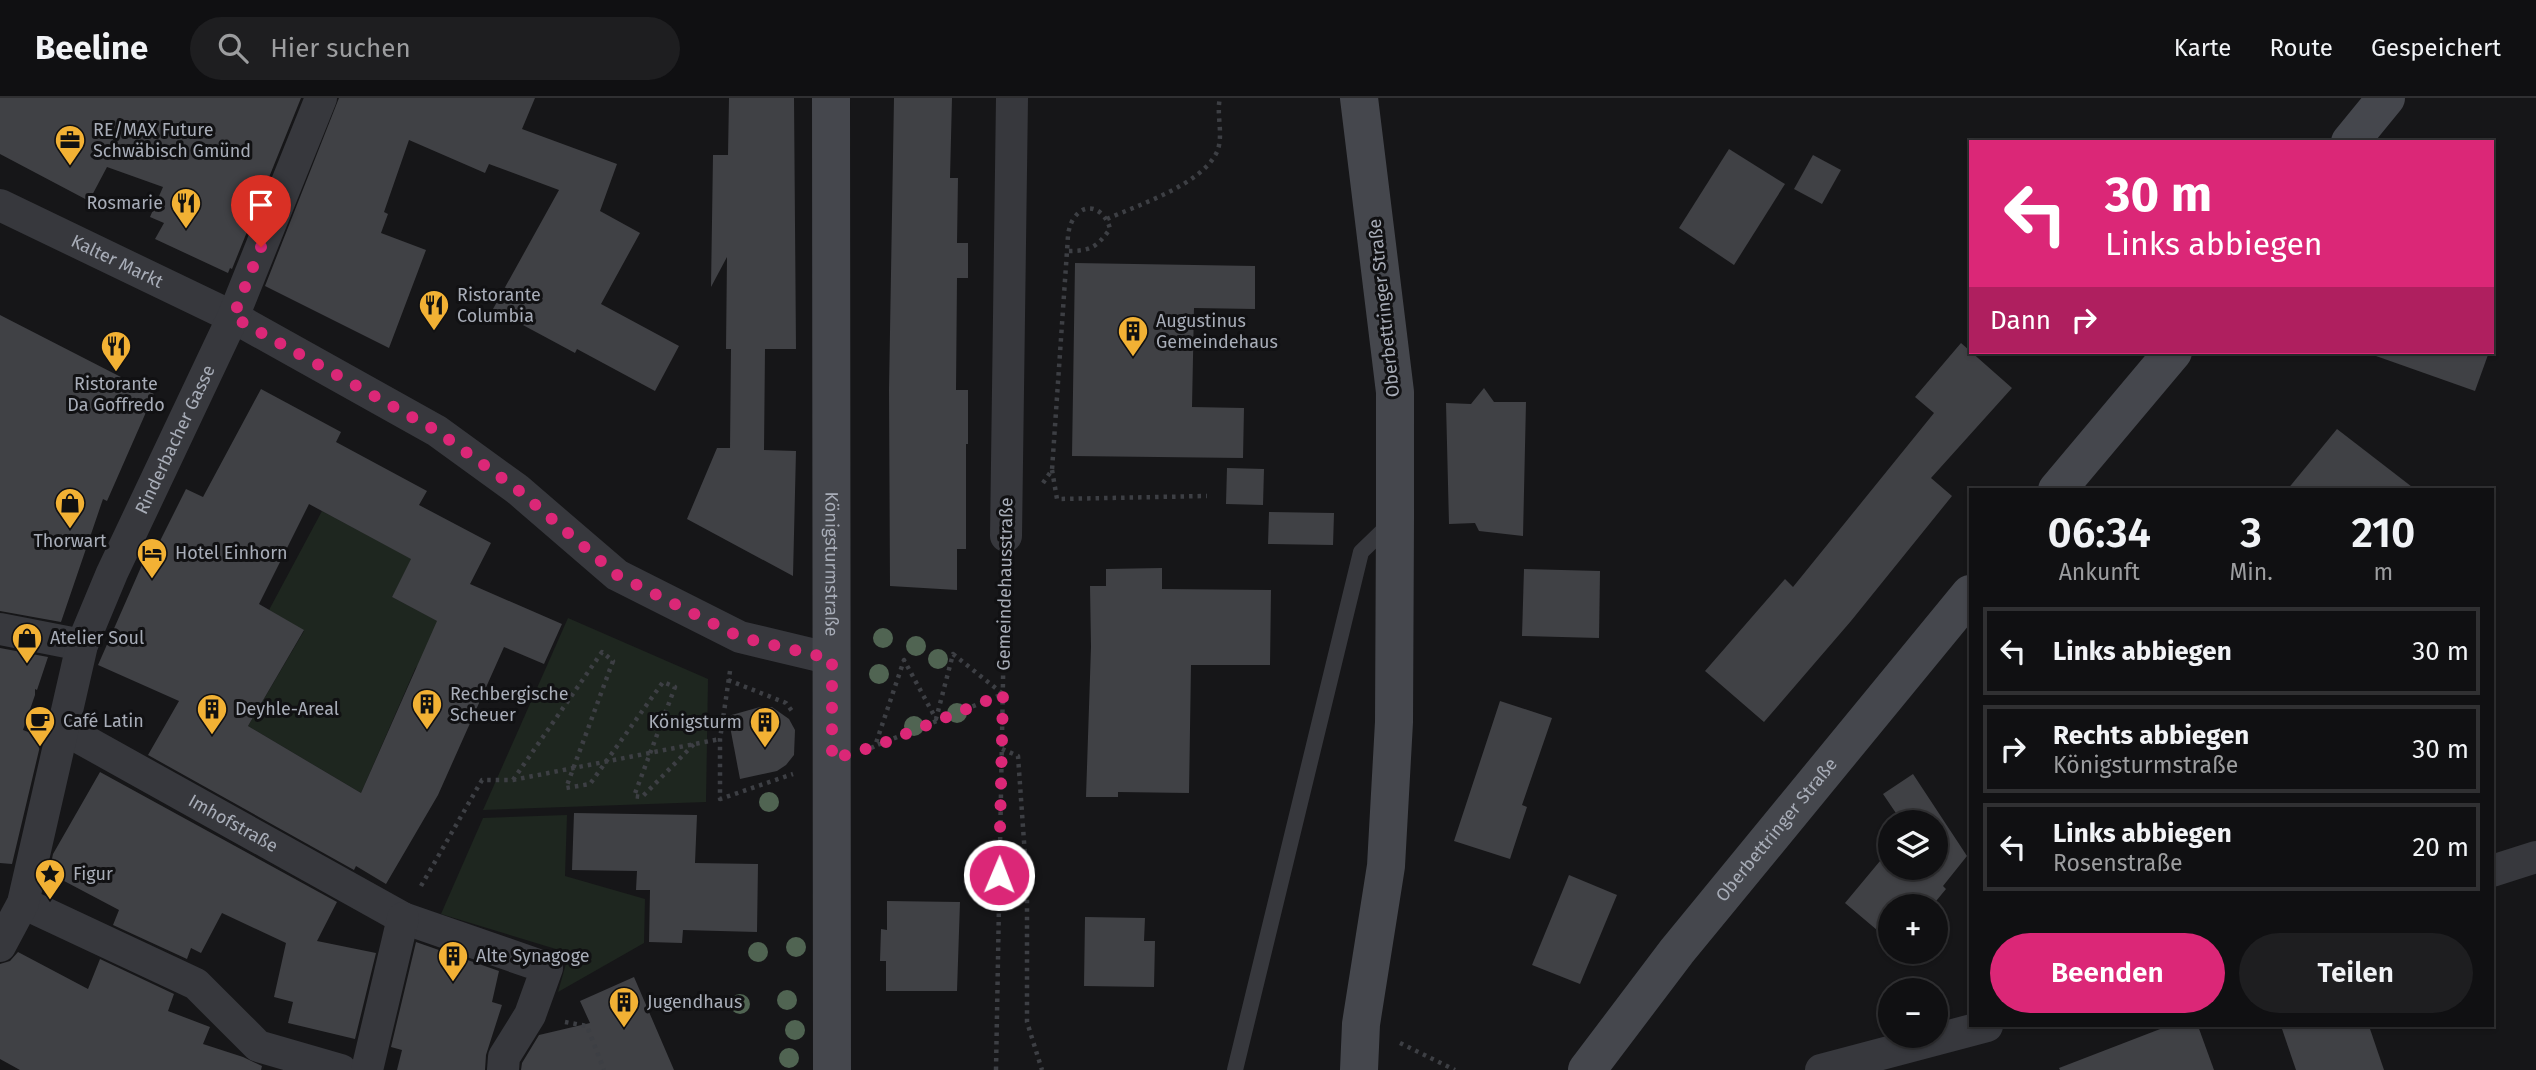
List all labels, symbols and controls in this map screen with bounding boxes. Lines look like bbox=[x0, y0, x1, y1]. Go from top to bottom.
search box bbox=[190, 17, 680, 80]
text: Beeline bbox=[35, 28, 148, 68]
icon: search bbox=[214, 29, 252, 67]
text: Hier suchen bbox=[270, 33, 411, 64]
text: Karte bbox=[2174, 34, 2231, 62]
text: Route bbox=[2269, 34, 2333, 62]
text: Gespeichert bbox=[2371, 34, 2501, 62]
place label: RE/MAX Future Schwäbisch Gmünd bbox=[93, 119, 251, 162]
office icon: RE/MAX Future Schwäbisch Gmünd bbox=[53, 123, 87, 167]
text: 30 m bbox=[2105, 165, 2212, 224]
icon: left bbox=[1990, 168, 2081, 259]
pin bbox=[231, 175, 291, 247]
restaurant icon: Rosmarie bbox=[169, 186, 203, 230]
icon: arrive bbox=[242, 186, 280, 224]
place label: Rosmarie bbox=[86, 192, 163, 214]
street label: Oberbettringer Straße bbox=[1364, 218, 1404, 398]
text: Links abbiegen bbox=[2105, 225, 2323, 263]
street label: Kalter Markt bbox=[67, 230, 167, 293]
place label: Ristorante Columbia bbox=[457, 284, 541, 327]
restaurant icon: Ristorante Columbia bbox=[417, 288, 451, 332]
icon: right bbox=[2065, 301, 2103, 339]
text: Dann bbox=[1990, 305, 2051, 336]
place label: Augustinus Gemeindehaus bbox=[1156, 310, 1278, 353]
building icon: Augustinus Gemeindehaus bbox=[1116, 314, 1150, 358]
restaurant icon: Ristorante Da Goffredo bbox=[99, 329, 133, 373]
street label: Rinderbacher Gasse bbox=[130, 361, 220, 518]
place label: Ristorante Da Goffredo bbox=[67, 373, 165, 416]
shop icon: Thorwart bbox=[53, 486, 87, 530]
street label: Königsturmstraße bbox=[820, 491, 843, 637]
street label: Gemeindehausstraße bbox=[992, 497, 1018, 671]
text: 06:34 bbox=[2048, 508, 2151, 558]
text: 3 bbox=[2240, 508, 2262, 558]
text: 210 bbox=[2351, 508, 2415, 558]
place label: Thorwart bbox=[33, 530, 107, 552]
hotel icon: Hotel Einhorn bbox=[135, 536, 169, 580]
place label: Hotel Einhorn bbox=[175, 542, 288, 564]
text: Ankunft bbox=[2059, 558, 2140, 586]
text: Min. bbox=[2229, 558, 2273, 586]
text: m bbox=[2374, 558, 2393, 586]
shop icon: Atelier Soul bbox=[10, 621, 44, 665]
place label: Atelier Soul bbox=[50, 627, 144, 649]
icon: left bbox=[1994, 632, 2032, 670]
text: Links abbiegen bbox=[2053, 636, 2232, 667]
text: 30 m bbox=[2412, 636, 2469, 667]
place label: Rechbergische Scheuer bbox=[450, 683, 569, 726]
building icon: Rechbergische Scheuer bbox=[410, 687, 444, 731]
building icon: Deyhle-Areal bbox=[195, 692, 229, 736]
place label: Deyhle-Areal bbox=[235, 698, 339, 720]
cafe icon: Café Latin bbox=[23, 704, 57, 748]
building icon: Königsturm bbox=[748, 705, 782, 749]
place label: Café Latin bbox=[63, 710, 144, 732]
place label: Königsturm bbox=[649, 711, 742, 733]
text: Rechts abbiegen bbox=[2053, 720, 2249, 751]
icon: right bbox=[1994, 730, 2032, 768]
text: 30 m bbox=[2412, 734, 2469, 765]
text: Königsturmstraße bbox=[2053, 751, 2238, 779]
street label: Oberbettringer Straße bbox=[1711, 753, 1842, 906]
street label: Imhofstraße bbox=[184, 790, 282, 857]
map controls bbox=[1878, 810, 1948, 1048]
button: layers bbox=[1878, 810, 1948, 880]
text: Links abbiegen bbox=[2053, 818, 2232, 849]
icon: left bbox=[1994, 828, 2032, 866]
text: 20 m bbox=[2412, 832, 2469, 863]
position arrow bbox=[962, 838, 1036, 912]
text: Rosenstraße bbox=[2053, 849, 2183, 877]
place icon: Figur bbox=[33, 857, 67, 901]
place label: Figur bbox=[73, 863, 113, 885]
button: + bbox=[1878, 894, 1948, 964]
button: Beenden bbox=[1990, 933, 2225, 1013]
button: Teilen bbox=[2239, 933, 2473, 1013]
building icon: Alte Synagoge bbox=[436, 939, 470, 983]
place label: Alte Synagoge bbox=[476, 945, 590, 967]
button: − bbox=[1878, 978, 1948, 1048]
building icon: Jugendhaus bbox=[607, 985, 641, 1029]
place label: Jugendhaus bbox=[647, 991, 742, 1013]

